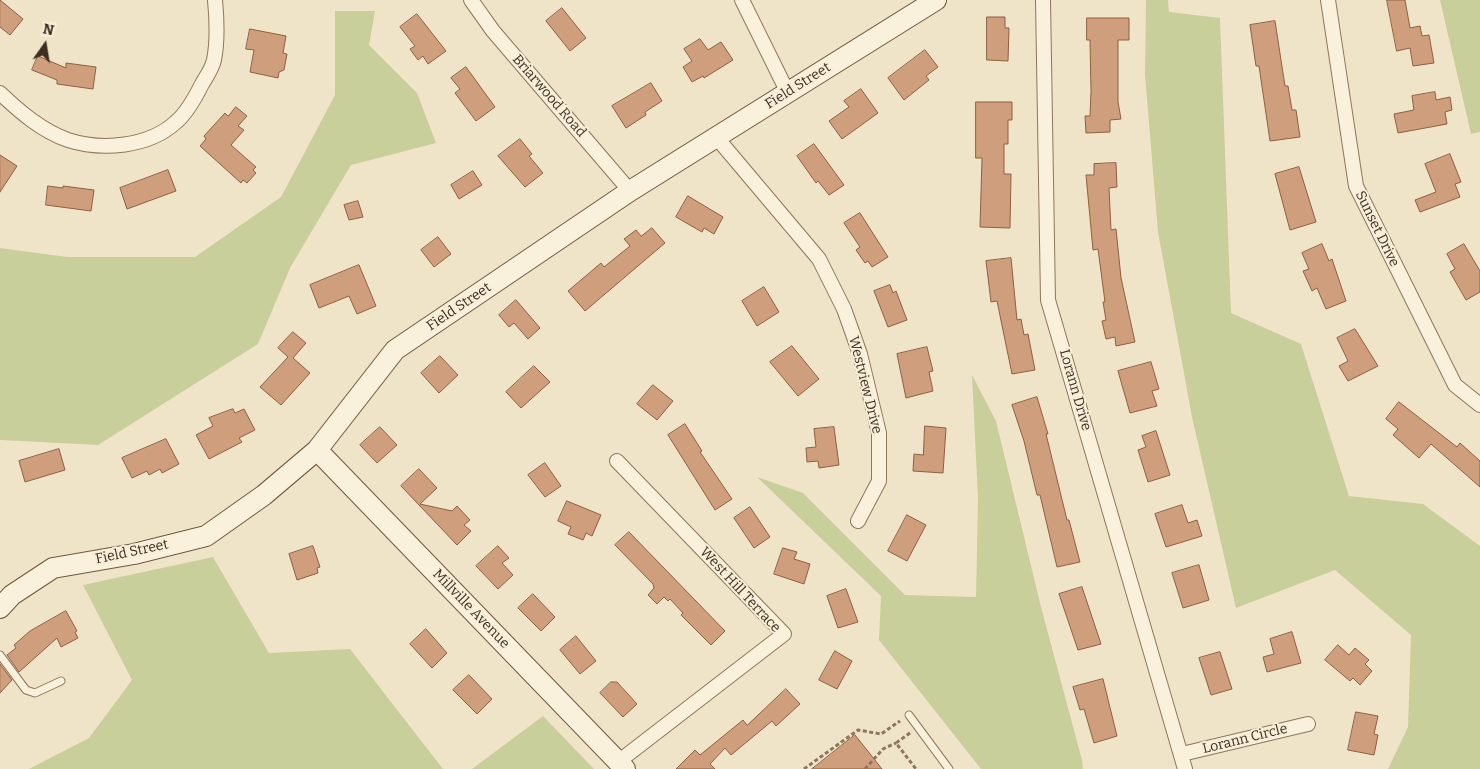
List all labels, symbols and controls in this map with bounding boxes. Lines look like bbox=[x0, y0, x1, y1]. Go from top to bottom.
north arrow bbox=[20, 20, 70, 70]
text: N bbox=[41, 20, 56, 39]
street label: Briarwood Road bbox=[509, 51, 589, 141]
street label: Field Street bbox=[762, 59, 834, 113]
street label: Sunset Drive bbox=[1351, 188, 1403, 270]
street label: Field Street bbox=[424, 279, 494, 335]
street label: Westview Drive bbox=[845, 334, 885, 436]
street label: Lorann Drive bbox=[1055, 347, 1095, 433]
street label: Field Street bbox=[94, 536, 170, 568]
street label: West Hill Terrace bbox=[696, 544, 784, 636]
street label: Millville Avenue bbox=[429, 566, 513, 652]
street label: Lorann Circle bbox=[1201, 720, 1289, 758]

